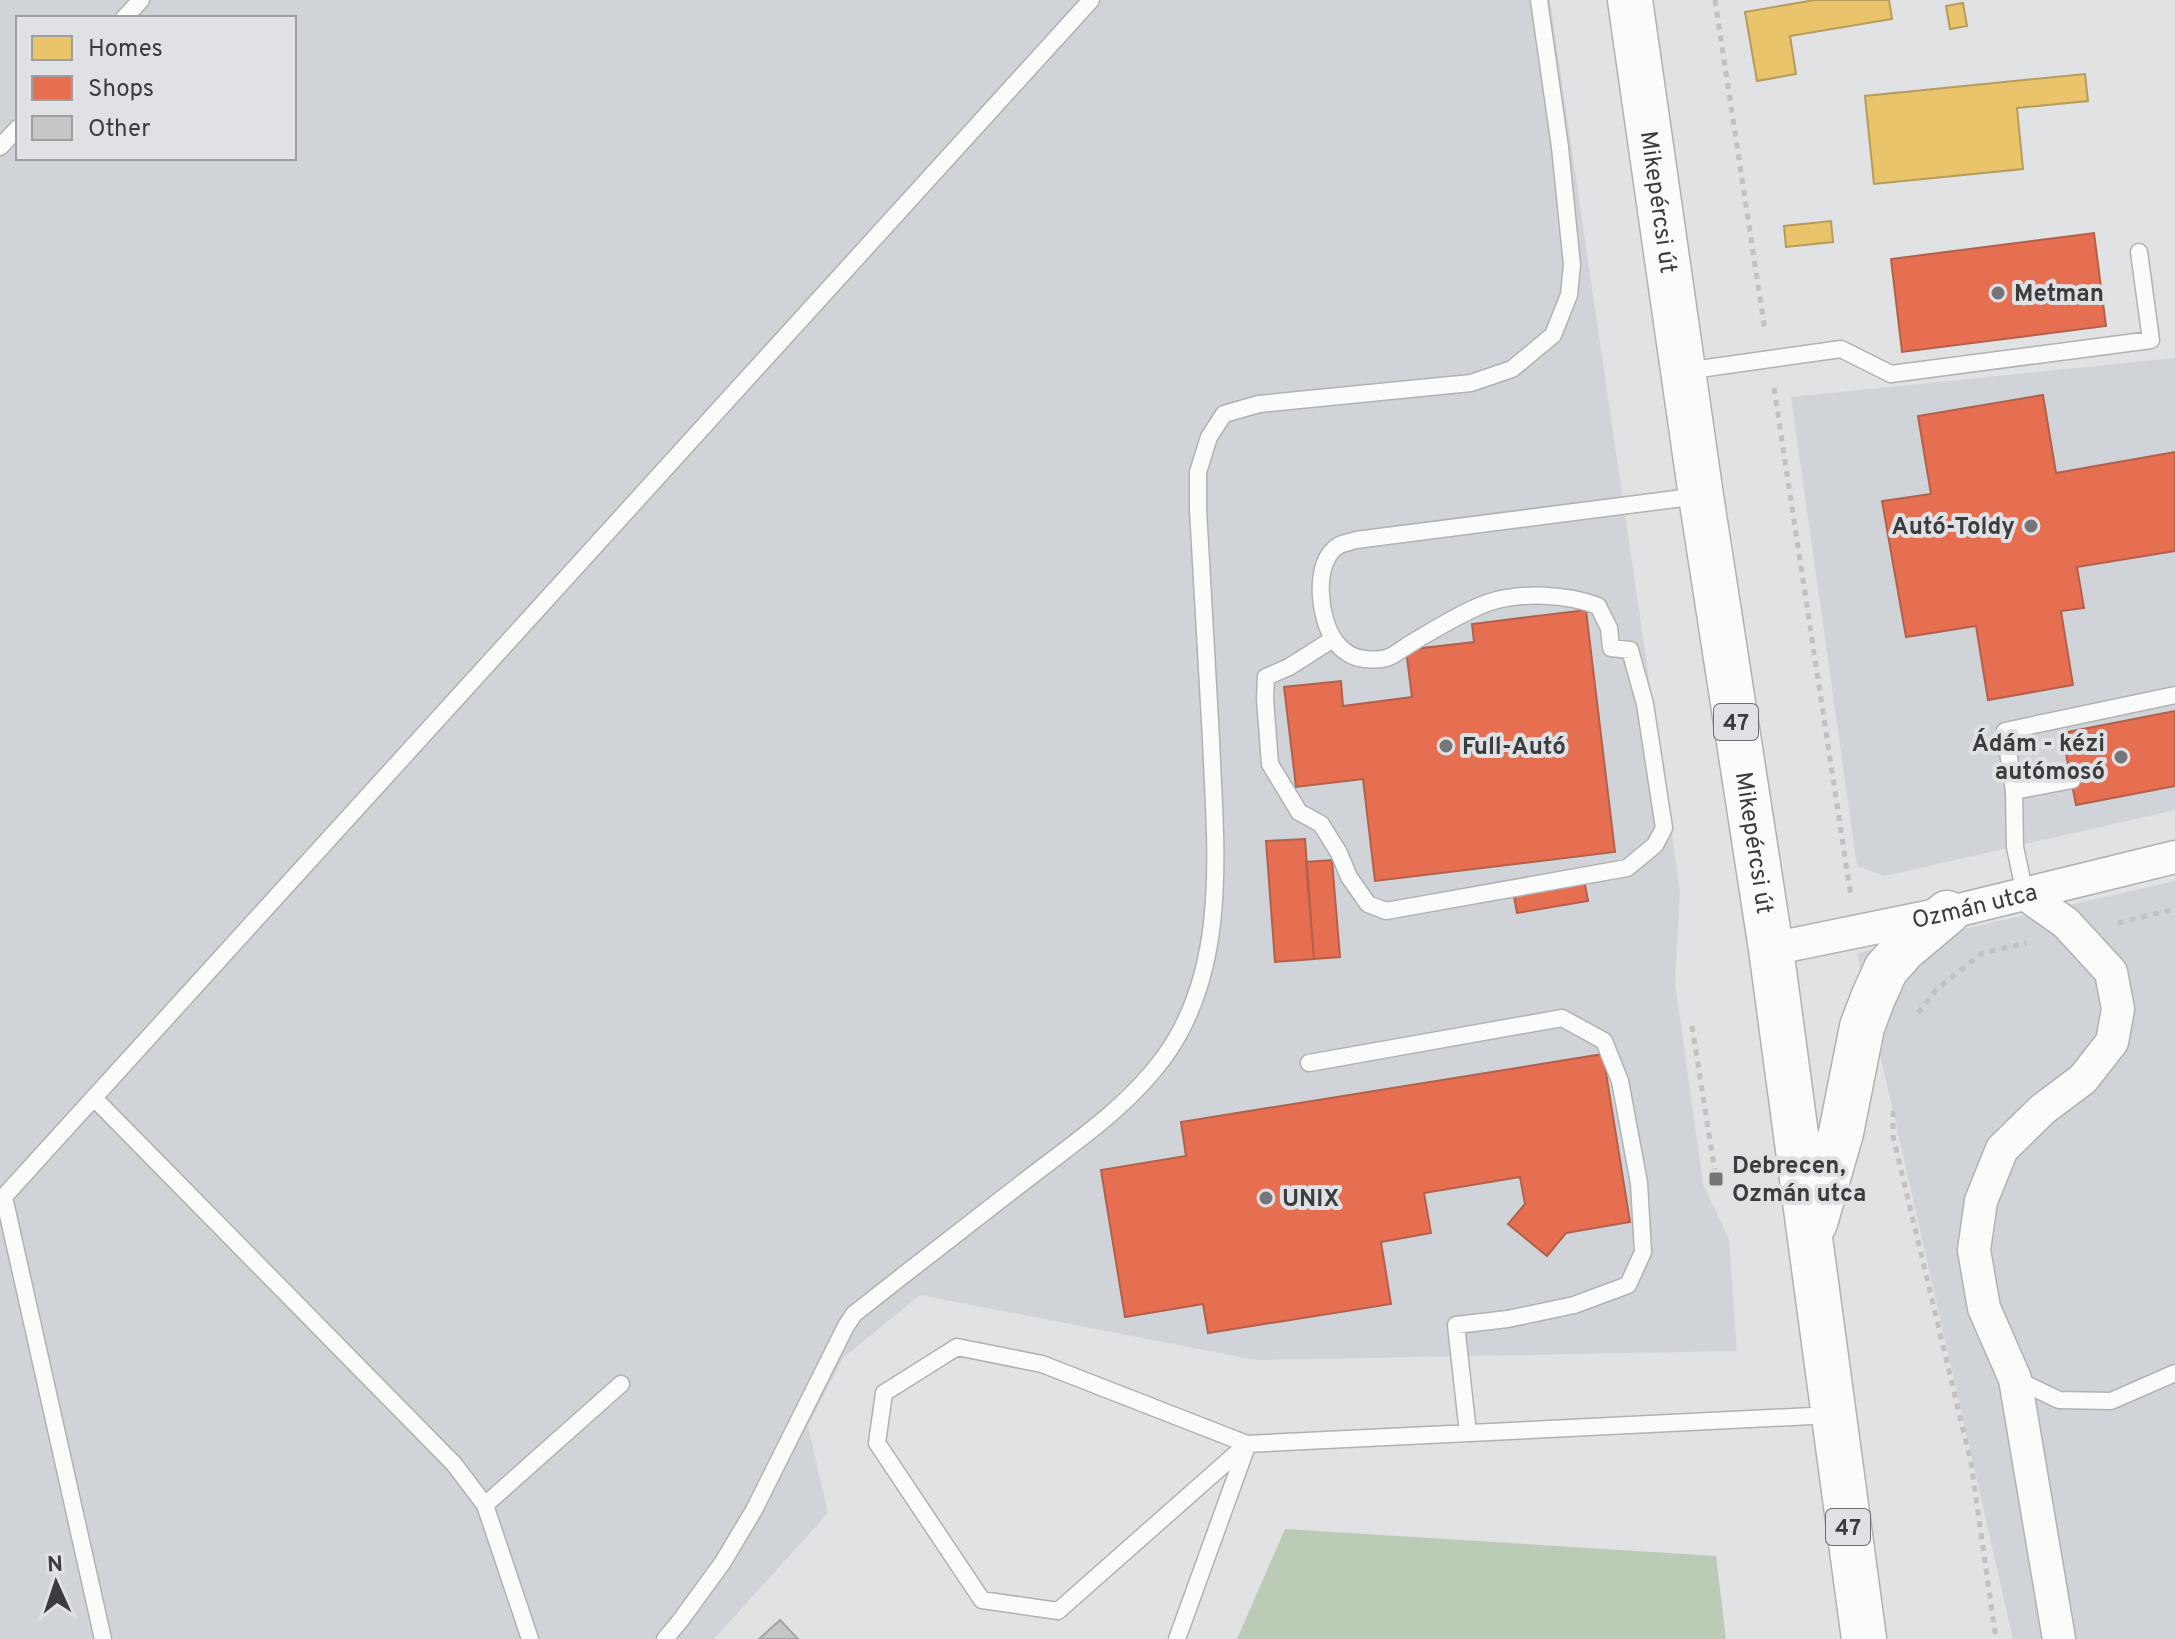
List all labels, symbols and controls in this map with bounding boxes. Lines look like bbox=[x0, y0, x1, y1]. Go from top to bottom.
legend bbox=[16, 16, 296, 160]
text: Homes bbox=[88, 35, 163, 65]
text: Shops bbox=[88, 75, 154, 105]
text: Other bbox=[88, 115, 150, 145]
street label: Mikepércsi út bbox=[1632, 129, 1682, 275]
place label: Metman bbox=[2014, 280, 2104, 310]
marker: Metman bbox=[1989, 284, 2007, 302]
place label: Autó-Toldy bbox=[1891, 513, 2015, 543]
marker: Autó-Toldy bbox=[2022, 517, 2040, 535]
road number: 47 bbox=[1714, 704, 1758, 740]
place label: Ádám - kézi autómosó bbox=[1972, 728, 2105, 788]
place label: Full-Autó bbox=[1462, 733, 1566, 763]
marker: Full-Autó bbox=[1437, 737, 1455, 755]
marker: Ádám - kézi autómosó bbox=[2112, 748, 2130, 766]
street label: Mikepércsi út bbox=[1727, 770, 1778, 916]
street label: Ozmán utca bbox=[1909, 878, 2041, 937]
place label: Debrecen, Ozmán utca bbox=[1732, 1152, 1866, 1210]
marker: Debrecen, Ozmán utca bbox=[1707, 1170, 1725, 1188]
place label: UNIX bbox=[1282, 1185, 1340, 1215]
marker: UNIX bbox=[1257, 1189, 1275, 1207]
road number: 47 bbox=[1826, 1509, 1870, 1545]
north arrow bbox=[16, 1543, 96, 1623]
text: N bbox=[46, 1552, 64, 1579]

